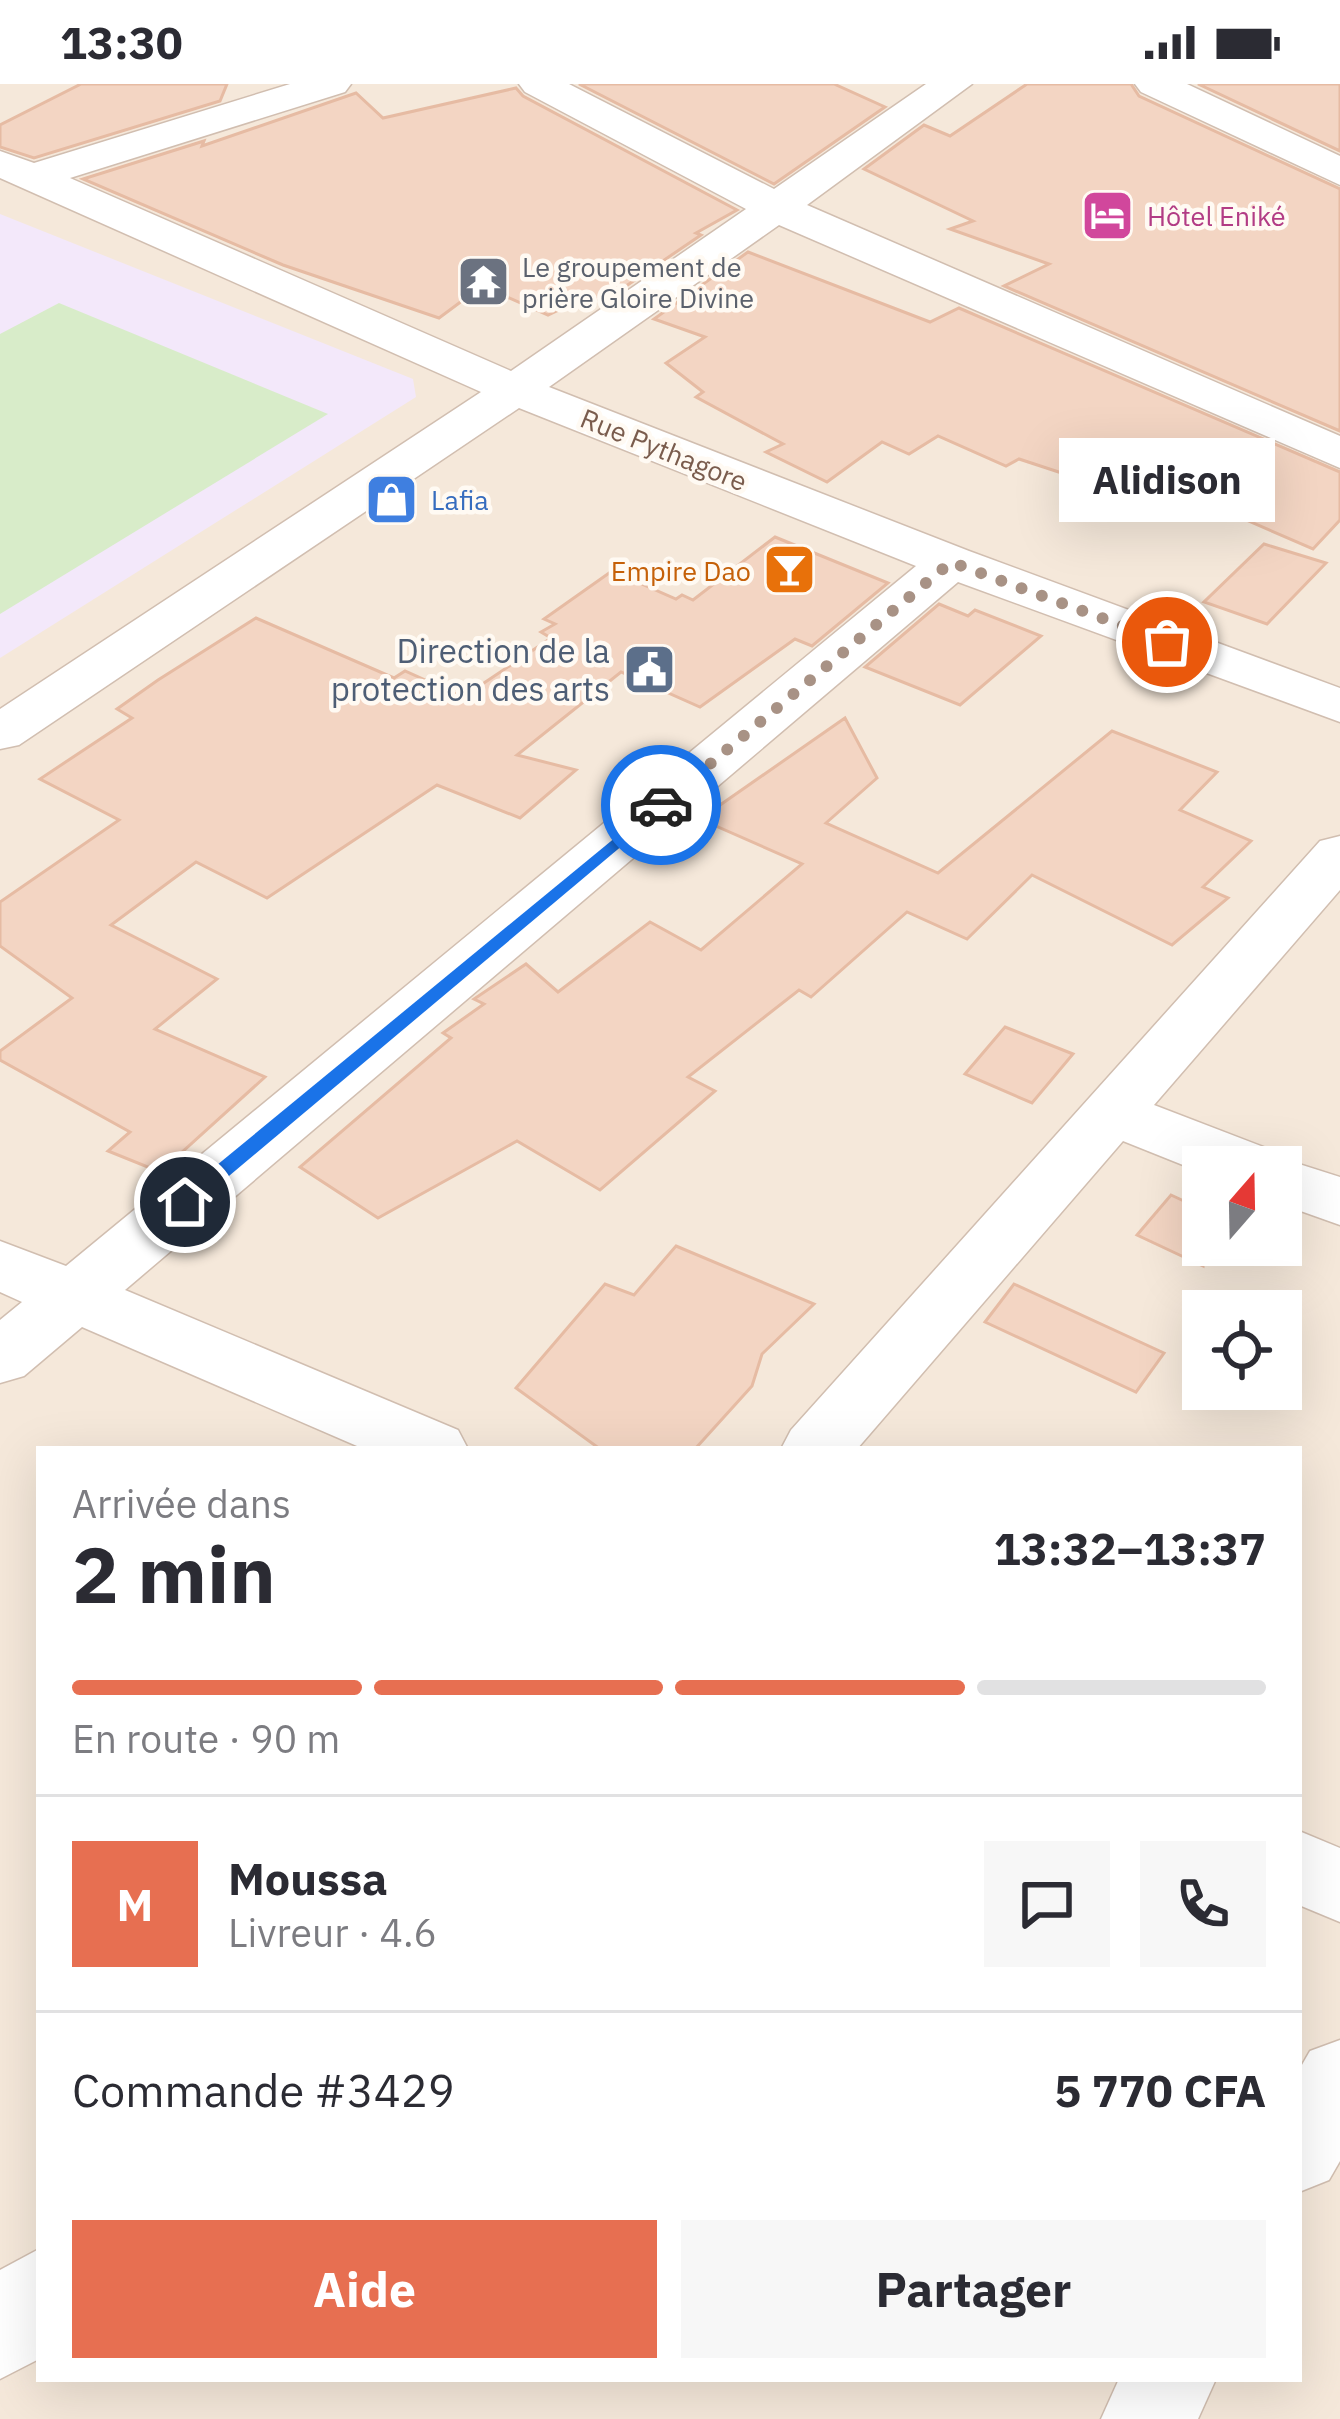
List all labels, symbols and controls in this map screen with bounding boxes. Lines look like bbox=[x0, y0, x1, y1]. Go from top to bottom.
text: 13:30 bbox=[60, 13, 183, 71]
hotel icon: Hôtel Eniké bbox=[1080, 187, 1136, 243]
place label: Hôtel Eniké bbox=[1147, 198, 1286, 233]
place label: Le groupement de prière Gloire Divine bbox=[522, 249, 754, 315]
temple icon: Le groupement de prière Gloire Divine bbox=[455, 254, 511, 310]
street label: Rue Pythagore bbox=[576, 400, 752, 498]
callout: Alidison bbox=[1059, 438, 1275, 522]
text: Alidison bbox=[1092, 454, 1242, 505]
shop icon: Lafia bbox=[364, 471, 420, 527]
place label: Lafia bbox=[431, 482, 489, 517]
bar icon: Empire Dao bbox=[762, 542, 818, 598]
place label: Empire Dao bbox=[611, 553, 751, 588]
pin bbox=[1116, 591, 1218, 693]
icon: bag bbox=[1134, 609, 1200, 675]
place label: Direction de la protection des arts bbox=[331, 629, 610, 710]
public building icon: Direction de la protection des arts bbox=[621, 641, 677, 697]
courier bbox=[601, 745, 721, 865]
icon: car bbox=[628, 772, 694, 838]
north arrow bbox=[1182, 1146, 1302, 1266]
map controls bbox=[1182, 1146, 1302, 1410]
pin bbox=[134, 1151, 236, 1253]
icon: home bbox=[152, 1169, 218, 1235]
button: locate bbox=[1182, 1290, 1302, 1410]
text: Arrivée dans bbox=[72, 1478, 291, 1529]
text: 13:32–13:37 bbox=[994, 1519, 1266, 1577]
text: 2 min bbox=[72, 1523, 276, 1624]
text: En route · 90 m bbox=[72, 1713, 340, 1764]
button: chat bbox=[984, 1841, 1110, 1967]
button: phone bbox=[1140, 1841, 1266, 1967]
text: Moussa bbox=[228, 1849, 388, 1907]
text: M bbox=[117, 1875, 153, 1933]
text: Livreur · 4.6 bbox=[228, 1907, 437, 1958]
text: Commande #3429 bbox=[72, 2061, 455, 2119]
text: 5 770 CFA bbox=[1054, 2061, 1266, 2119]
button: Aide bbox=[72, 2220, 657, 2358]
button: Partager bbox=[681, 2220, 1266, 2358]

